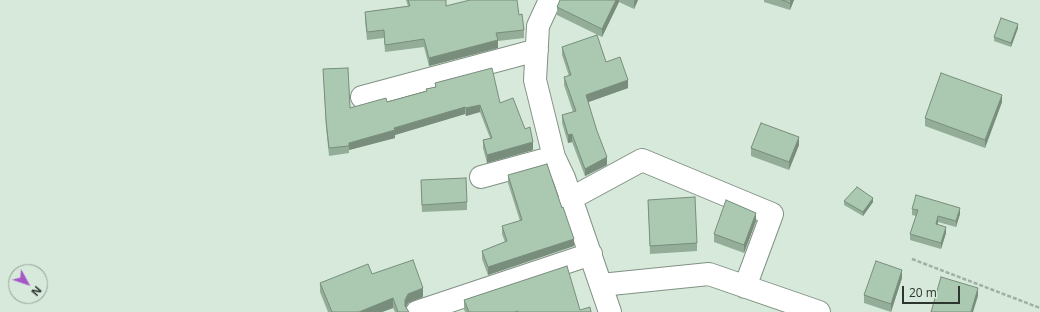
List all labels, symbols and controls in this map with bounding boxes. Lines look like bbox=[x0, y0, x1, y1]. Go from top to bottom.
north arrow bbox=[8, 264, 48, 304]
scale bar bbox=[904, 278, 962, 304]
text: N bbox=[28, 283, 45, 300]
text: 20 m bbox=[909, 284, 937, 301]

